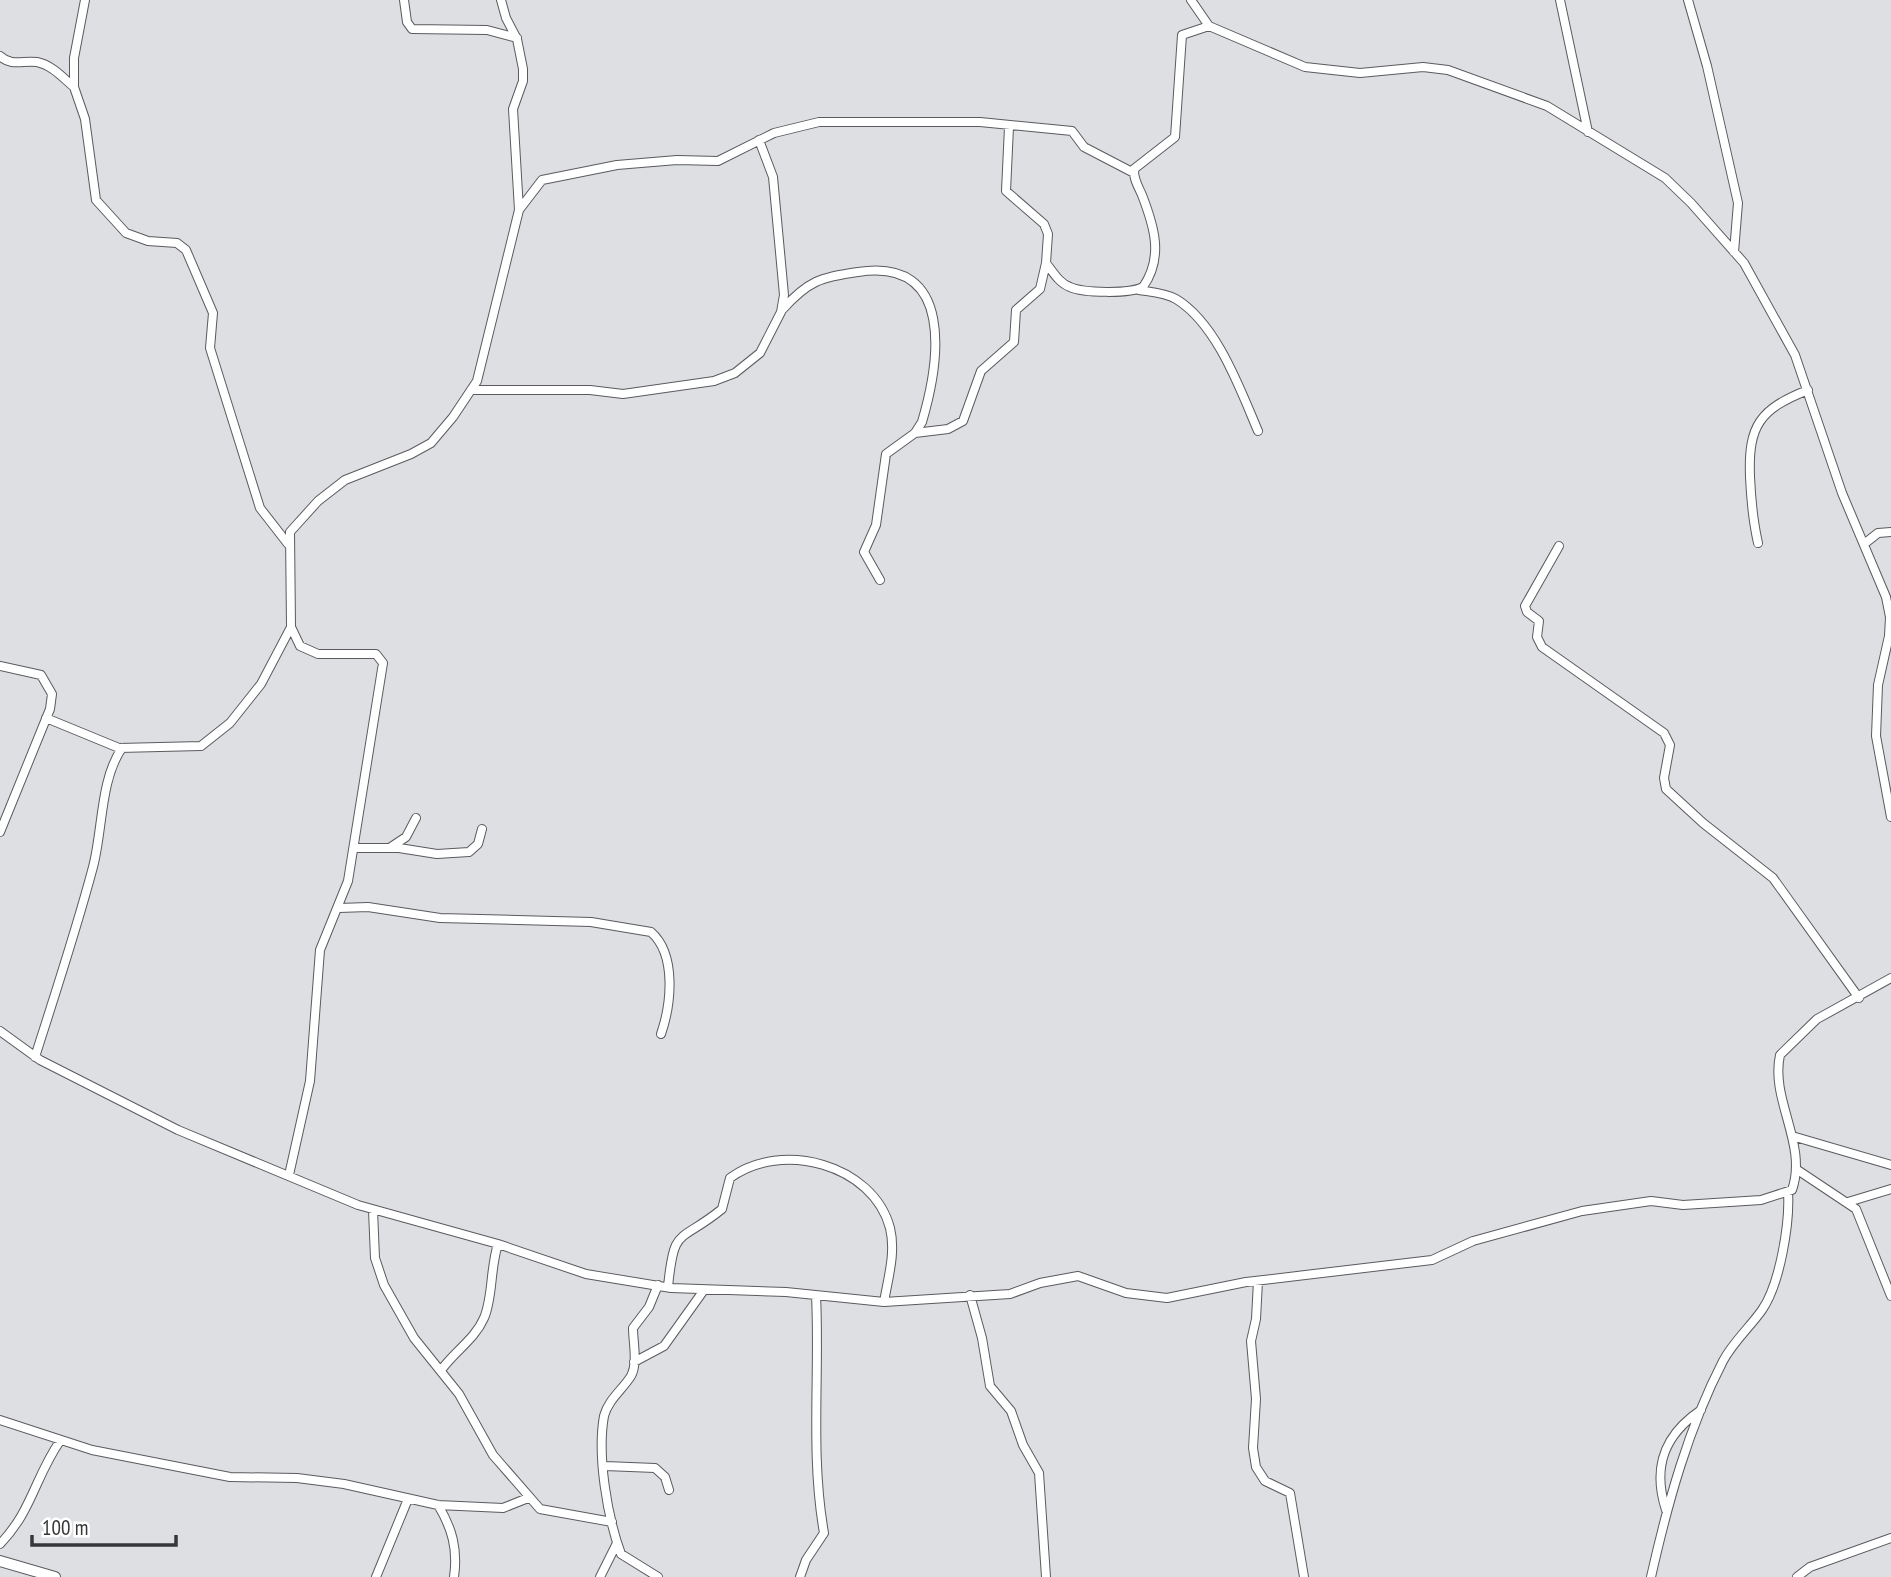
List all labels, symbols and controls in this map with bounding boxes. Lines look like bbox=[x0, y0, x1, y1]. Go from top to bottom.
scale bar bbox=[32, 1504, 175, 1548]
text: 100 m bbox=[42, 1514, 88, 1541]

